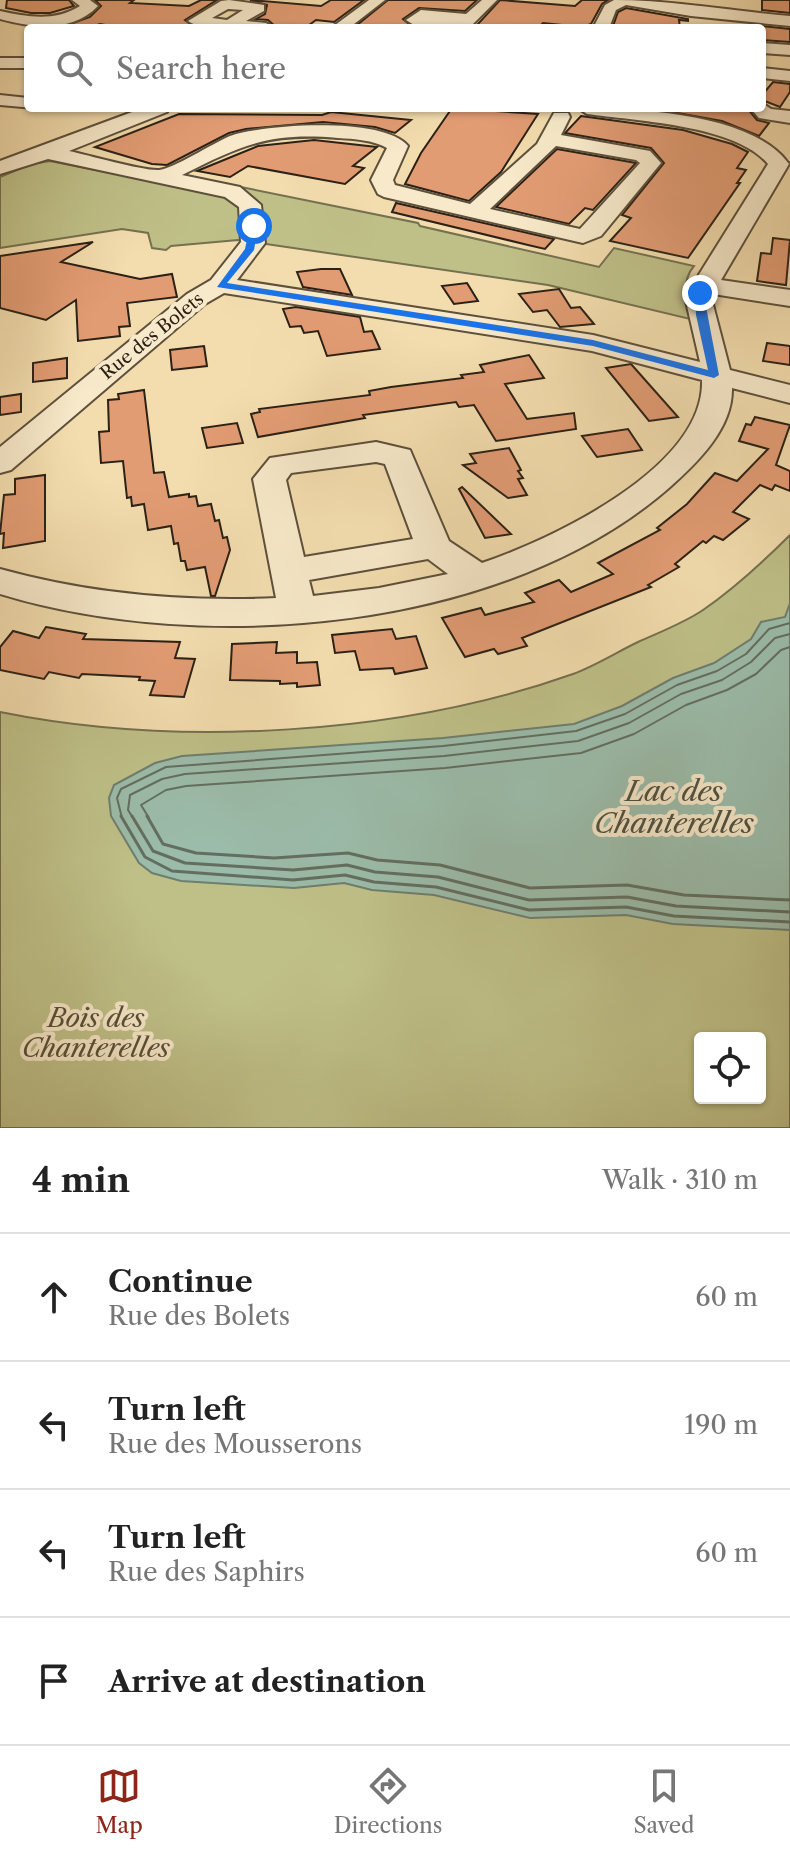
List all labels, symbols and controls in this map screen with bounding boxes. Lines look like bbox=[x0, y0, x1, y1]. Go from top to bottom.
search box bbox=[24, 24, 766, 112]
icon: search bbox=[52, 46, 96, 90]
text: Search here bbox=[116, 50, 286, 87]
route start bbox=[236, 208, 272, 244]
route end bbox=[682, 275, 718, 311]
street label: Rue des Bolets bbox=[96, 288, 208, 384]
water label: Lac des Chanterelles bbox=[594, 774, 754, 840]
park label: Bois des Chanterelles bbox=[22, 1002, 171, 1064]
map controls bbox=[694, 1032, 766, 1104]
button: locate bbox=[694, 1032, 766, 1104]
text: 4 min bbox=[32, 1159, 130, 1201]
text: Walk · 310 m bbox=[602, 1164, 758, 1196]
text: Continue bbox=[108, 1263, 253, 1300]
icon: ahead bbox=[32, 1275, 76, 1319]
text: 60 m bbox=[695, 1281, 758, 1313]
text: Rue des Bolets bbox=[108, 1300, 290, 1332]
text: Turn left bbox=[108, 1391, 245, 1428]
icon: left bbox=[32, 1403, 76, 1447]
text: 190 m bbox=[684, 1409, 758, 1441]
text: Rue des Mousserons bbox=[108, 1428, 362, 1460]
text: Turn left bbox=[108, 1519, 245, 1556]
icon: left bbox=[32, 1531, 76, 1575]
text: 60 m bbox=[695, 1537, 758, 1569]
text: Rue des Saphirs bbox=[108, 1556, 305, 1588]
icon: arrive bbox=[32, 1659, 76, 1703]
text: Arrive at destination bbox=[108, 1663, 426, 1700]
tab: Map bbox=[95, 1764, 143, 1839]
tab: Directions bbox=[334, 1764, 442, 1839]
tab: Saved bbox=[633, 1764, 694, 1839]

